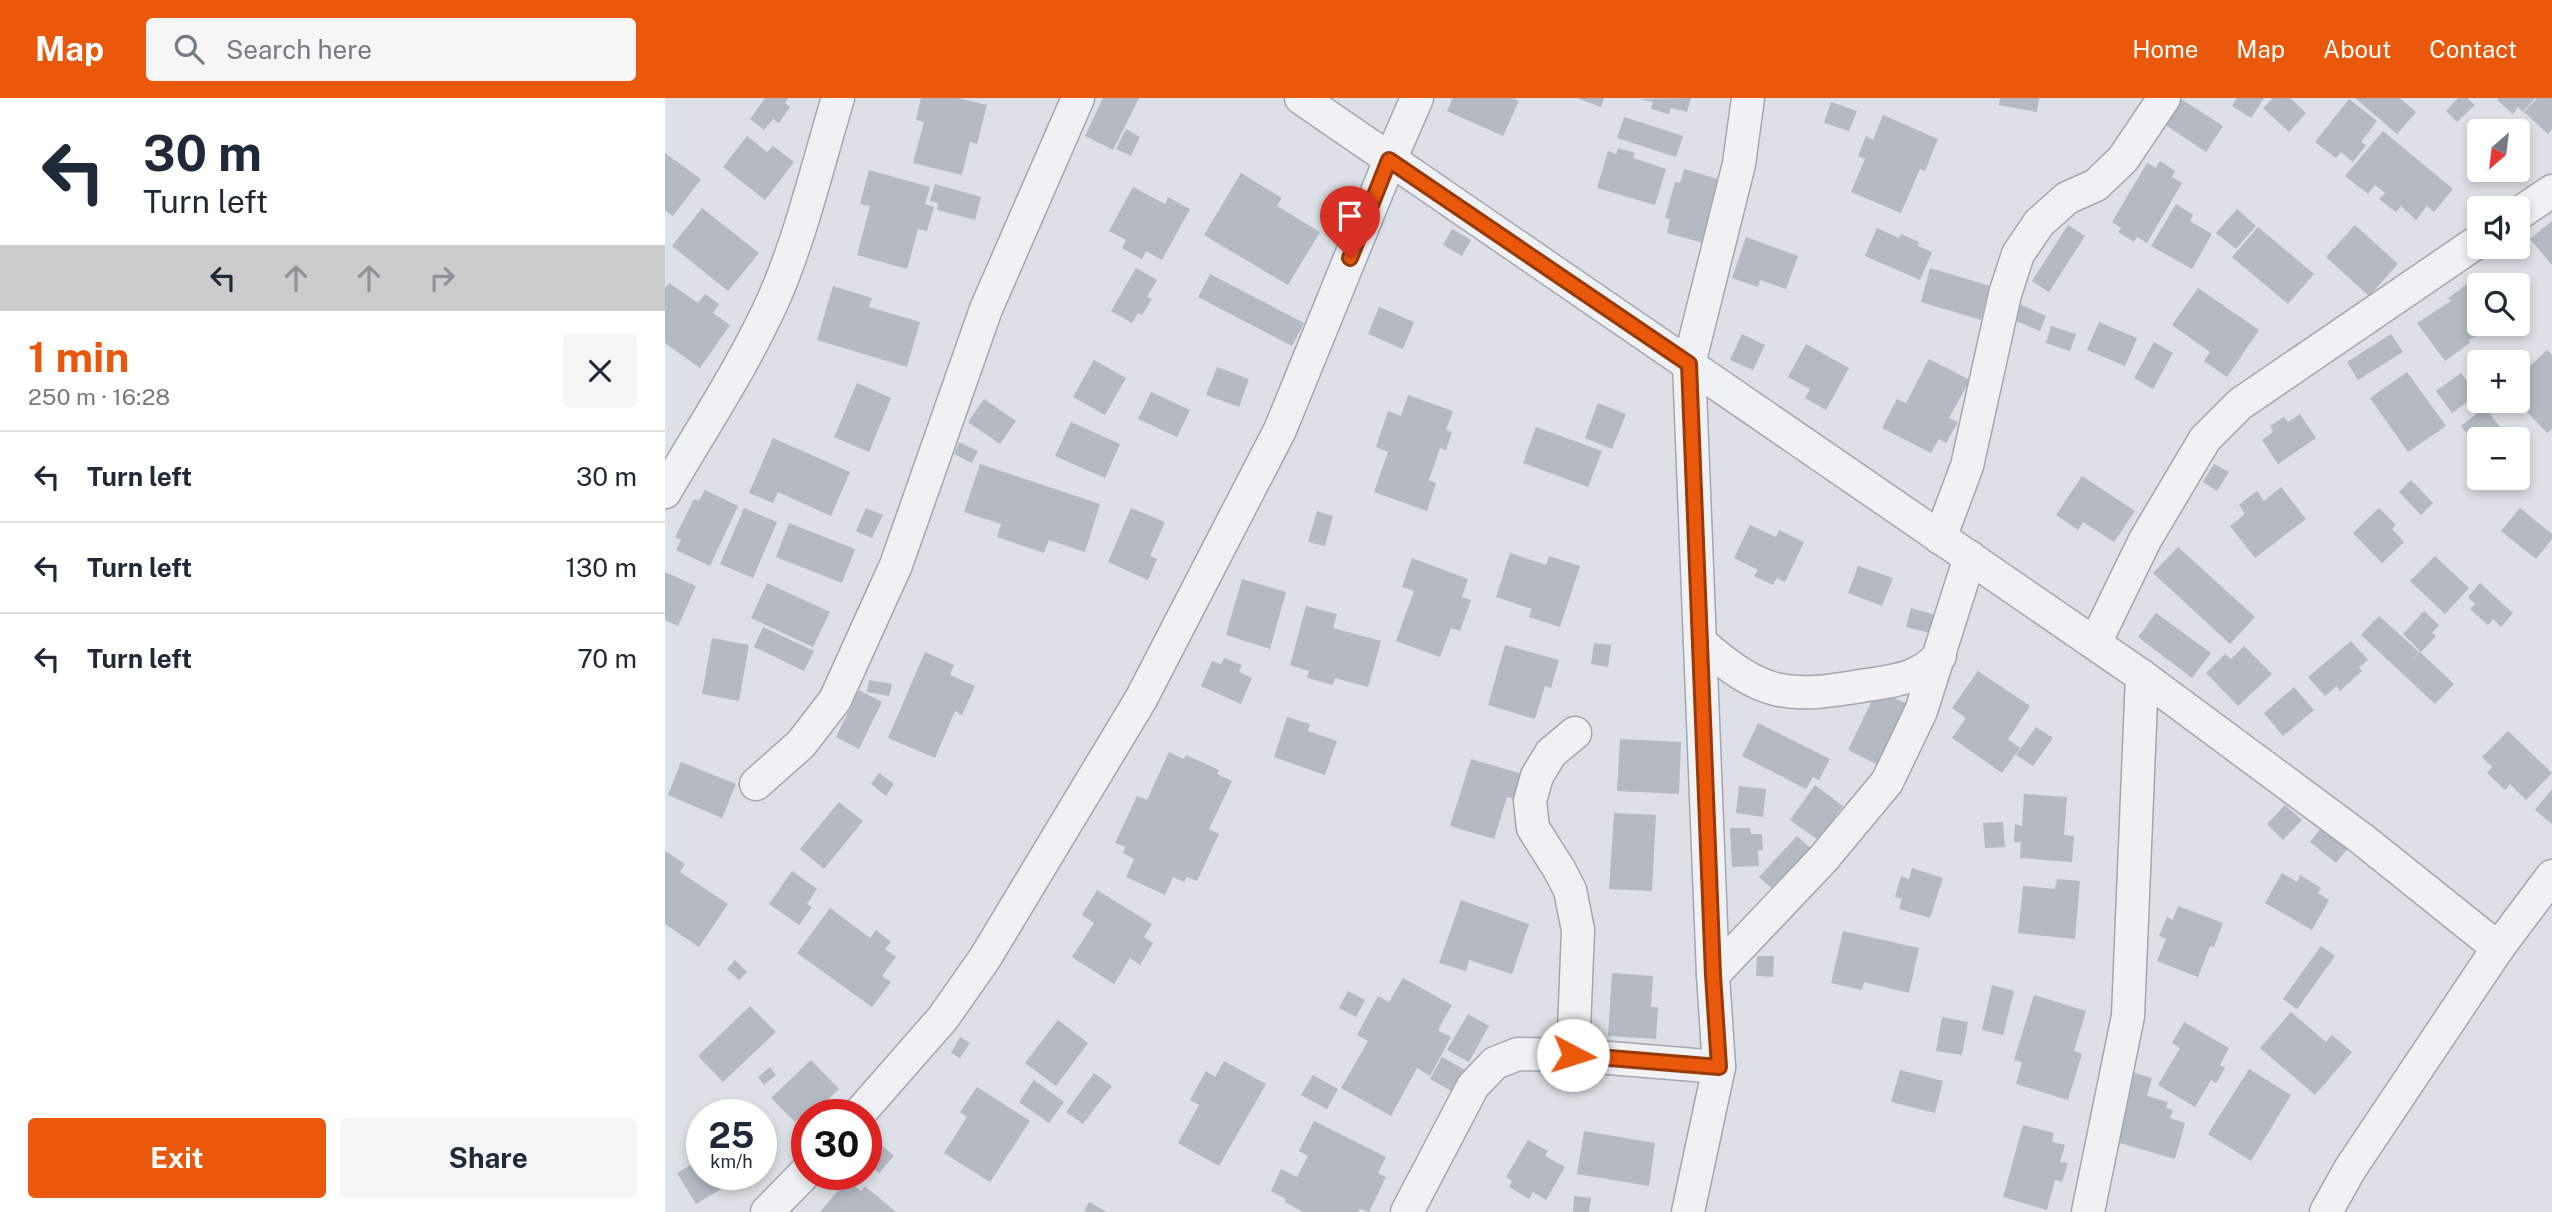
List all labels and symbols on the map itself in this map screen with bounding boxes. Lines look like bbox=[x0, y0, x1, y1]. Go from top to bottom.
north arrow bbox=[2467, 119, 2531, 182]
pin bbox=[1320, 186, 1380, 258]
position arrow bbox=[1536, 1018, 1610, 1092]
speed limit sign: 30 bbox=[791, 1099, 882, 1190]

